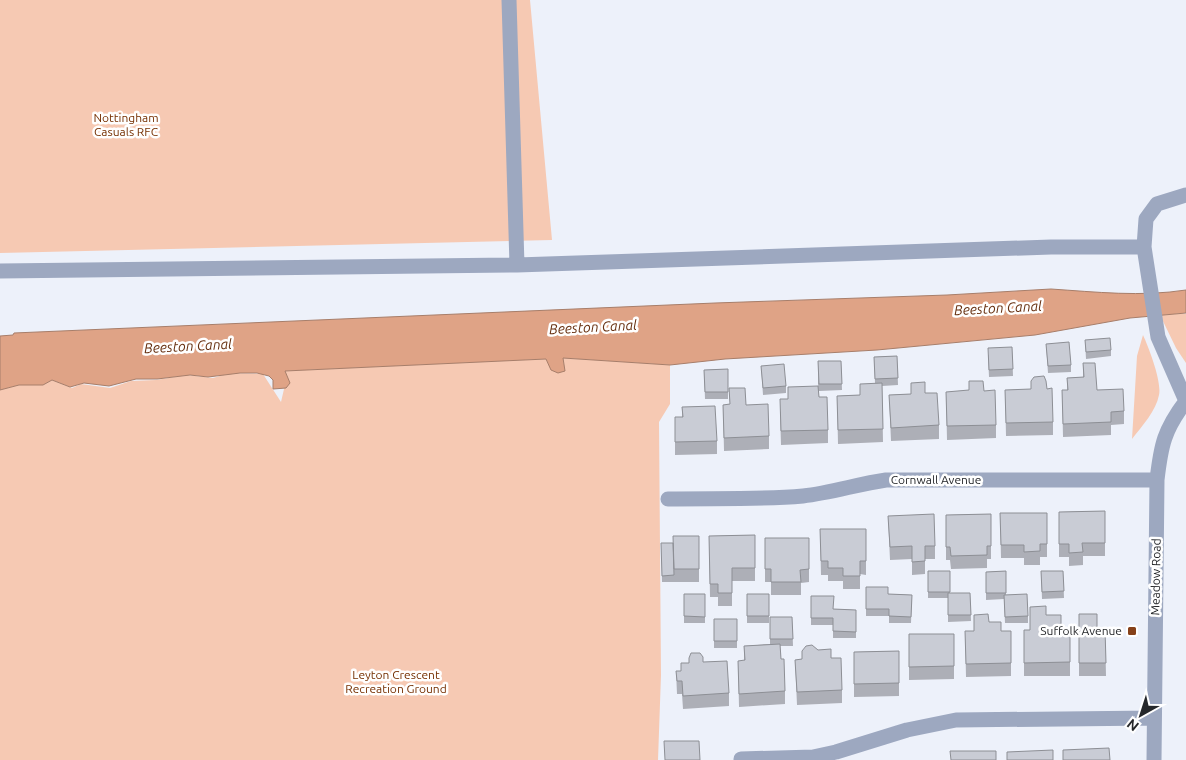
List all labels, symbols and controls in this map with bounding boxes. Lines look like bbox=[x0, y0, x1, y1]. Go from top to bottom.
park label: Nottingham Casuals RFC bbox=[93, 111, 159, 138]
water label: Beeston Canal bbox=[954, 298, 1042, 318]
water label: Beeston Canal bbox=[549, 317, 637, 337]
water label: Beeston Canal bbox=[144, 336, 232, 356]
street label: Cornwall Avenue bbox=[891, 473, 981, 486]
street label: Meadow Road bbox=[1148, 538, 1163, 616]
place label: Suffolk Avenue bbox=[1040, 624, 1122, 637]
marker: Suffolk Avenue bbox=[1126, 625, 1138, 637]
park label: Leyton Crescent Recreation Ground bbox=[345, 668, 447, 695]
north arrow bbox=[1116, 690, 1166, 740]
text: N bbox=[1124, 716, 1142, 735]

